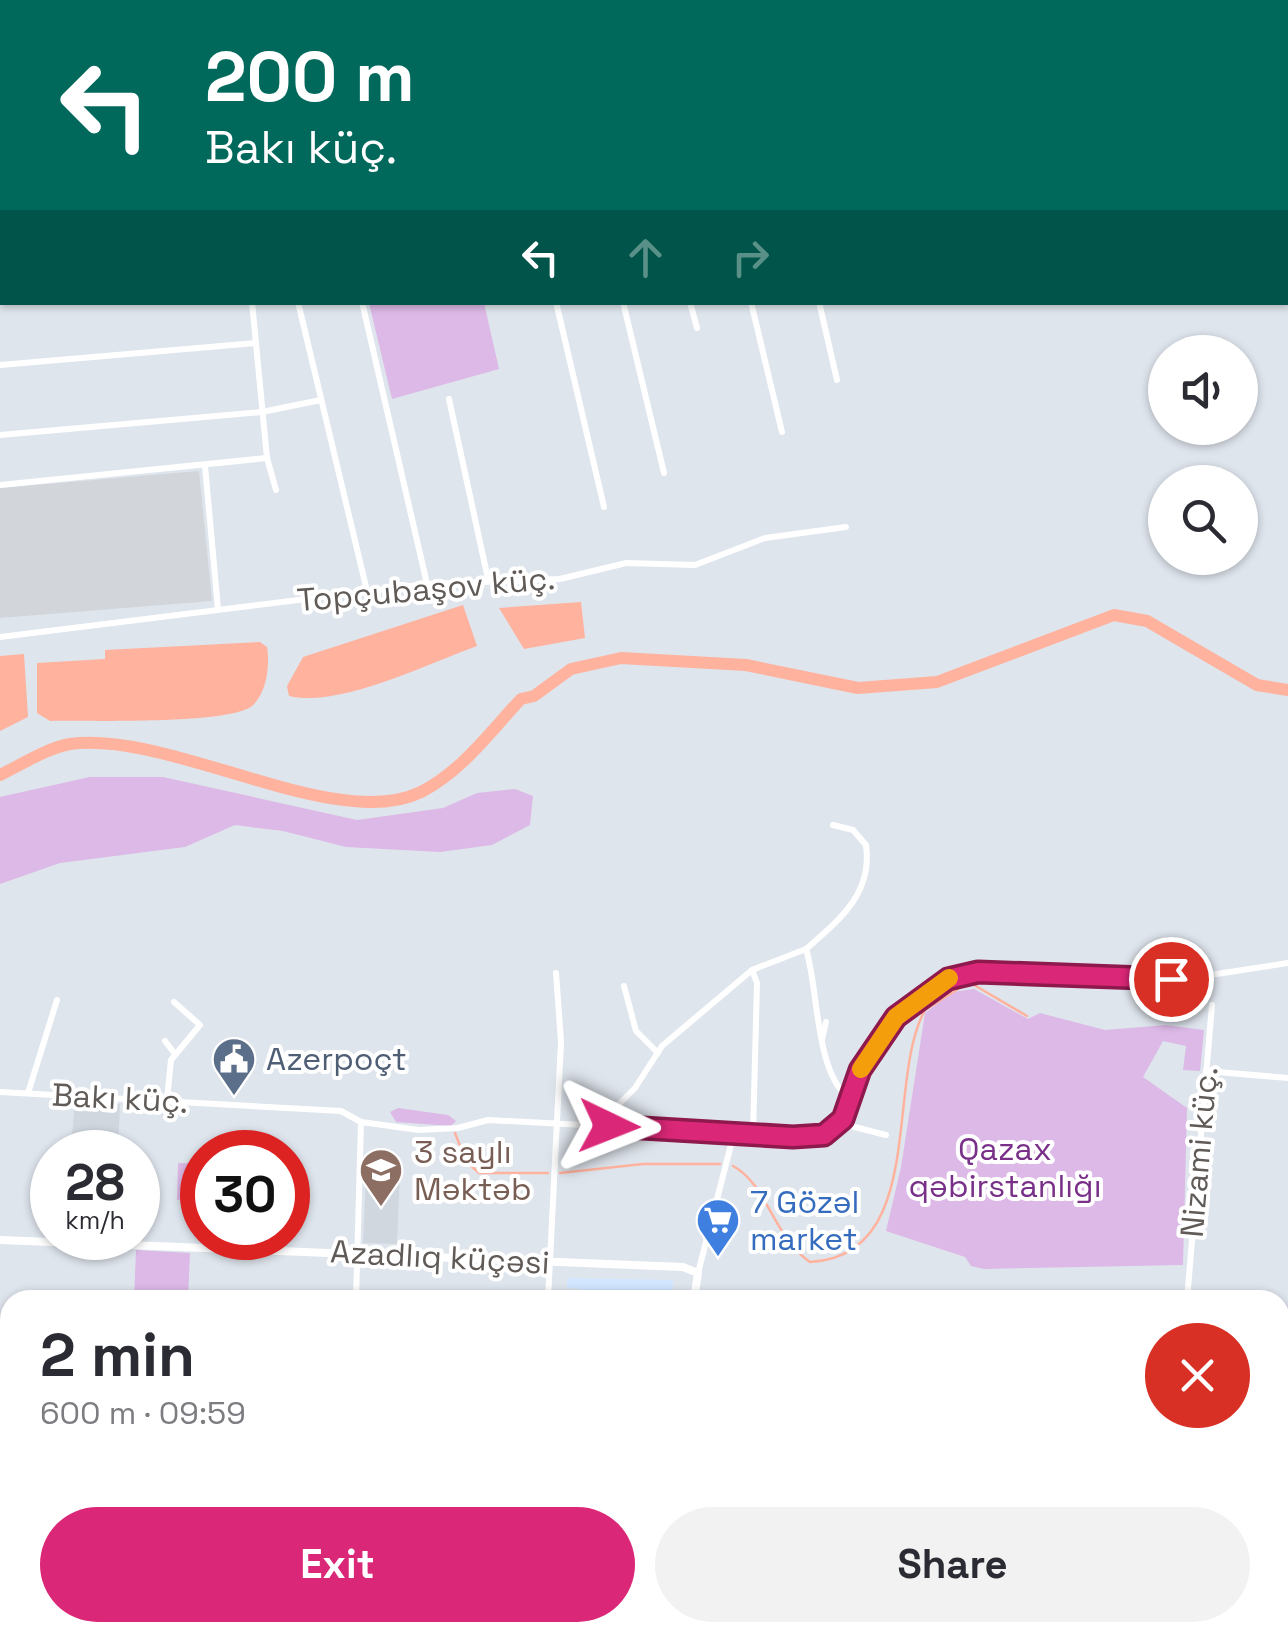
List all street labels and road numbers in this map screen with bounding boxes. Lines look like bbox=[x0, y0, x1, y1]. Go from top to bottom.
street label: Topçubaşov küç. bbox=[295, 558, 557, 620]
street label: Nizami küç. bbox=[1172, 1065, 1226, 1239]
street label: Bakı küç. bbox=[51, 1074, 189, 1122]
street label: Azadlıq küçəsi bbox=[329, 1231, 551, 1283]

